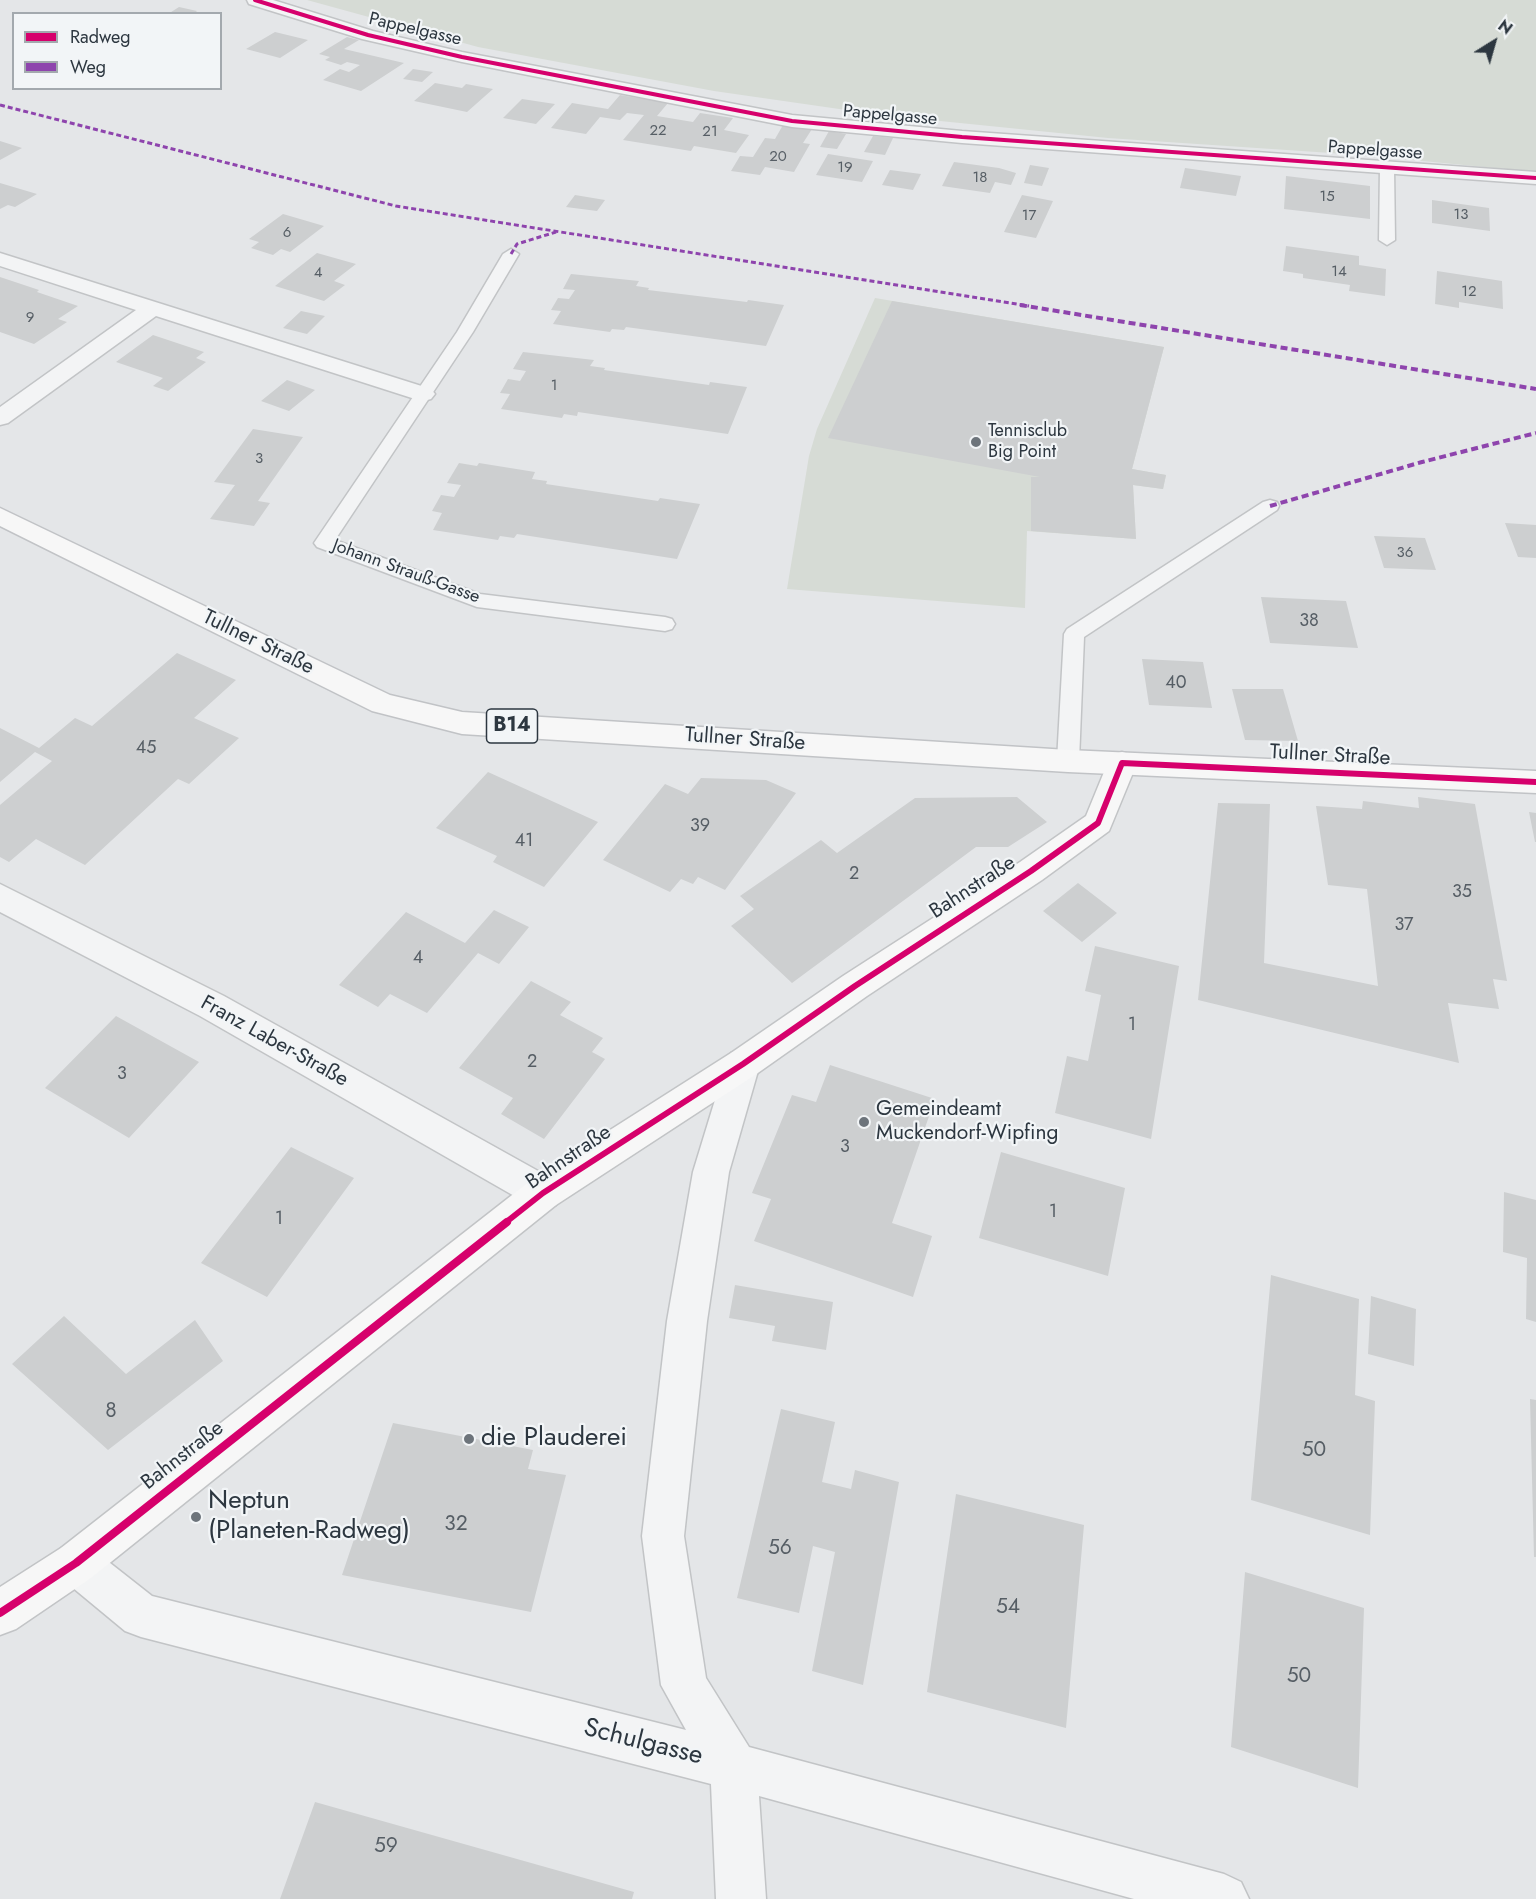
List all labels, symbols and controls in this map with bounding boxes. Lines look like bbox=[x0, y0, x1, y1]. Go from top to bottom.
street label: Pappelgasse bbox=[366, 9, 464, 51]
legend bbox=[12, 12, 222, 90]
north arrow bbox=[1464, 12, 1524, 72]
text: N bbox=[1493, 14, 1517, 40]
text: Radweg bbox=[70, 24, 131, 50]
text: Weg bbox=[70, 54, 106, 80]
street label: Pappelgasse bbox=[842, 101, 938, 131]
house number: 22 bbox=[649, 122, 667, 140]
house number: 21 bbox=[702, 123, 718, 141]
street label: Pappelgasse bbox=[1327, 137, 1423, 165]
house number: 20 bbox=[769, 148, 787, 166]
house number: 19 bbox=[837, 159, 853, 177]
house number: 18 bbox=[973, 169, 987, 187]
house number: 15 bbox=[1319, 188, 1335, 206]
house number: 13 bbox=[1454, 206, 1468, 224]
house number: 17 bbox=[1022, 207, 1036, 225]
house number: 6 bbox=[283, 224, 291, 242]
house number: 14 bbox=[1331, 263, 1347, 281]
house number: 4 bbox=[314, 264, 322, 282]
house number: 12 bbox=[1461, 283, 1477, 301]
house number: 9 bbox=[26, 309, 34, 327]
house number: 1 bbox=[551, 377, 557, 395]
place label: Tennisclub Big Point bbox=[988, 421, 1067, 464]
marker: Tennisclub Big Point bbox=[969, 435, 983, 449]
house number: 3 bbox=[255, 450, 263, 468]
street label: Johann Strauß-Gasse bbox=[329, 535, 483, 609]
house number: 36 bbox=[1397, 544, 1413, 562]
street label: Tullner Straße bbox=[198, 605, 318, 681]
house number: 38 bbox=[1299, 611, 1319, 633]
house number: 40 bbox=[1165, 673, 1187, 695]
road number: B14 bbox=[486, 709, 538, 743]
street label: Tullner Straße bbox=[684, 723, 806, 757]
house number: 45 bbox=[136, 738, 156, 760]
street label: Tullner Straße bbox=[1269, 740, 1391, 772]
house number: 39 bbox=[690, 816, 710, 838]
house number: 41 bbox=[515, 831, 533, 853]
street label: Bahnstraße bbox=[925, 851, 1021, 925]
house number: 2 bbox=[849, 864, 859, 886]
house number: 35 bbox=[1452, 882, 1472, 904]
house number: 37 bbox=[1394, 915, 1414, 937]
house number: 4 bbox=[413, 948, 423, 970]
street label: Franz Laber-Straße bbox=[196, 991, 352, 1093]
house number: 1 bbox=[1128, 1015, 1136, 1037]
house number: 2 bbox=[527, 1052, 537, 1074]
house number: 3 bbox=[117, 1064, 127, 1086]
place label: Gemeindeamt Muckendorf-Wipfing bbox=[876, 1097, 1059, 1147]
marker: Gemeindeamt Muckendorf-Wipfing bbox=[857, 1115, 871, 1129]
street label: Bahnstraße bbox=[522, 1120, 616, 1196]
house number: 3 bbox=[840, 1137, 850, 1159]
house number: 1 bbox=[1049, 1202, 1057, 1224]
house number: 1 bbox=[275, 1209, 283, 1231]
house number: 8 bbox=[105, 1399, 117, 1425]
street label: Bahnstraße bbox=[137, 1416, 229, 1496]
place label: die Plauderei bbox=[481, 1423, 627, 1455]
marker: die Plauderei bbox=[462, 1432, 476, 1446]
house number: 50 bbox=[1302, 1438, 1326, 1464]
place label: Neptun (Planeten-Radweg) bbox=[208, 1486, 410, 1548]
marker: Neptun (Planeten-Radweg) bbox=[189, 1510, 203, 1524]
house number: 32 bbox=[444, 1512, 468, 1538]
house number: 56 bbox=[768, 1536, 792, 1562]
house number: 54 bbox=[996, 1595, 1020, 1621]
house number: 50 bbox=[1287, 1664, 1311, 1690]
street label: Schulgasse bbox=[580, 1713, 706, 1773]
house number: 59 bbox=[374, 1834, 398, 1860]

